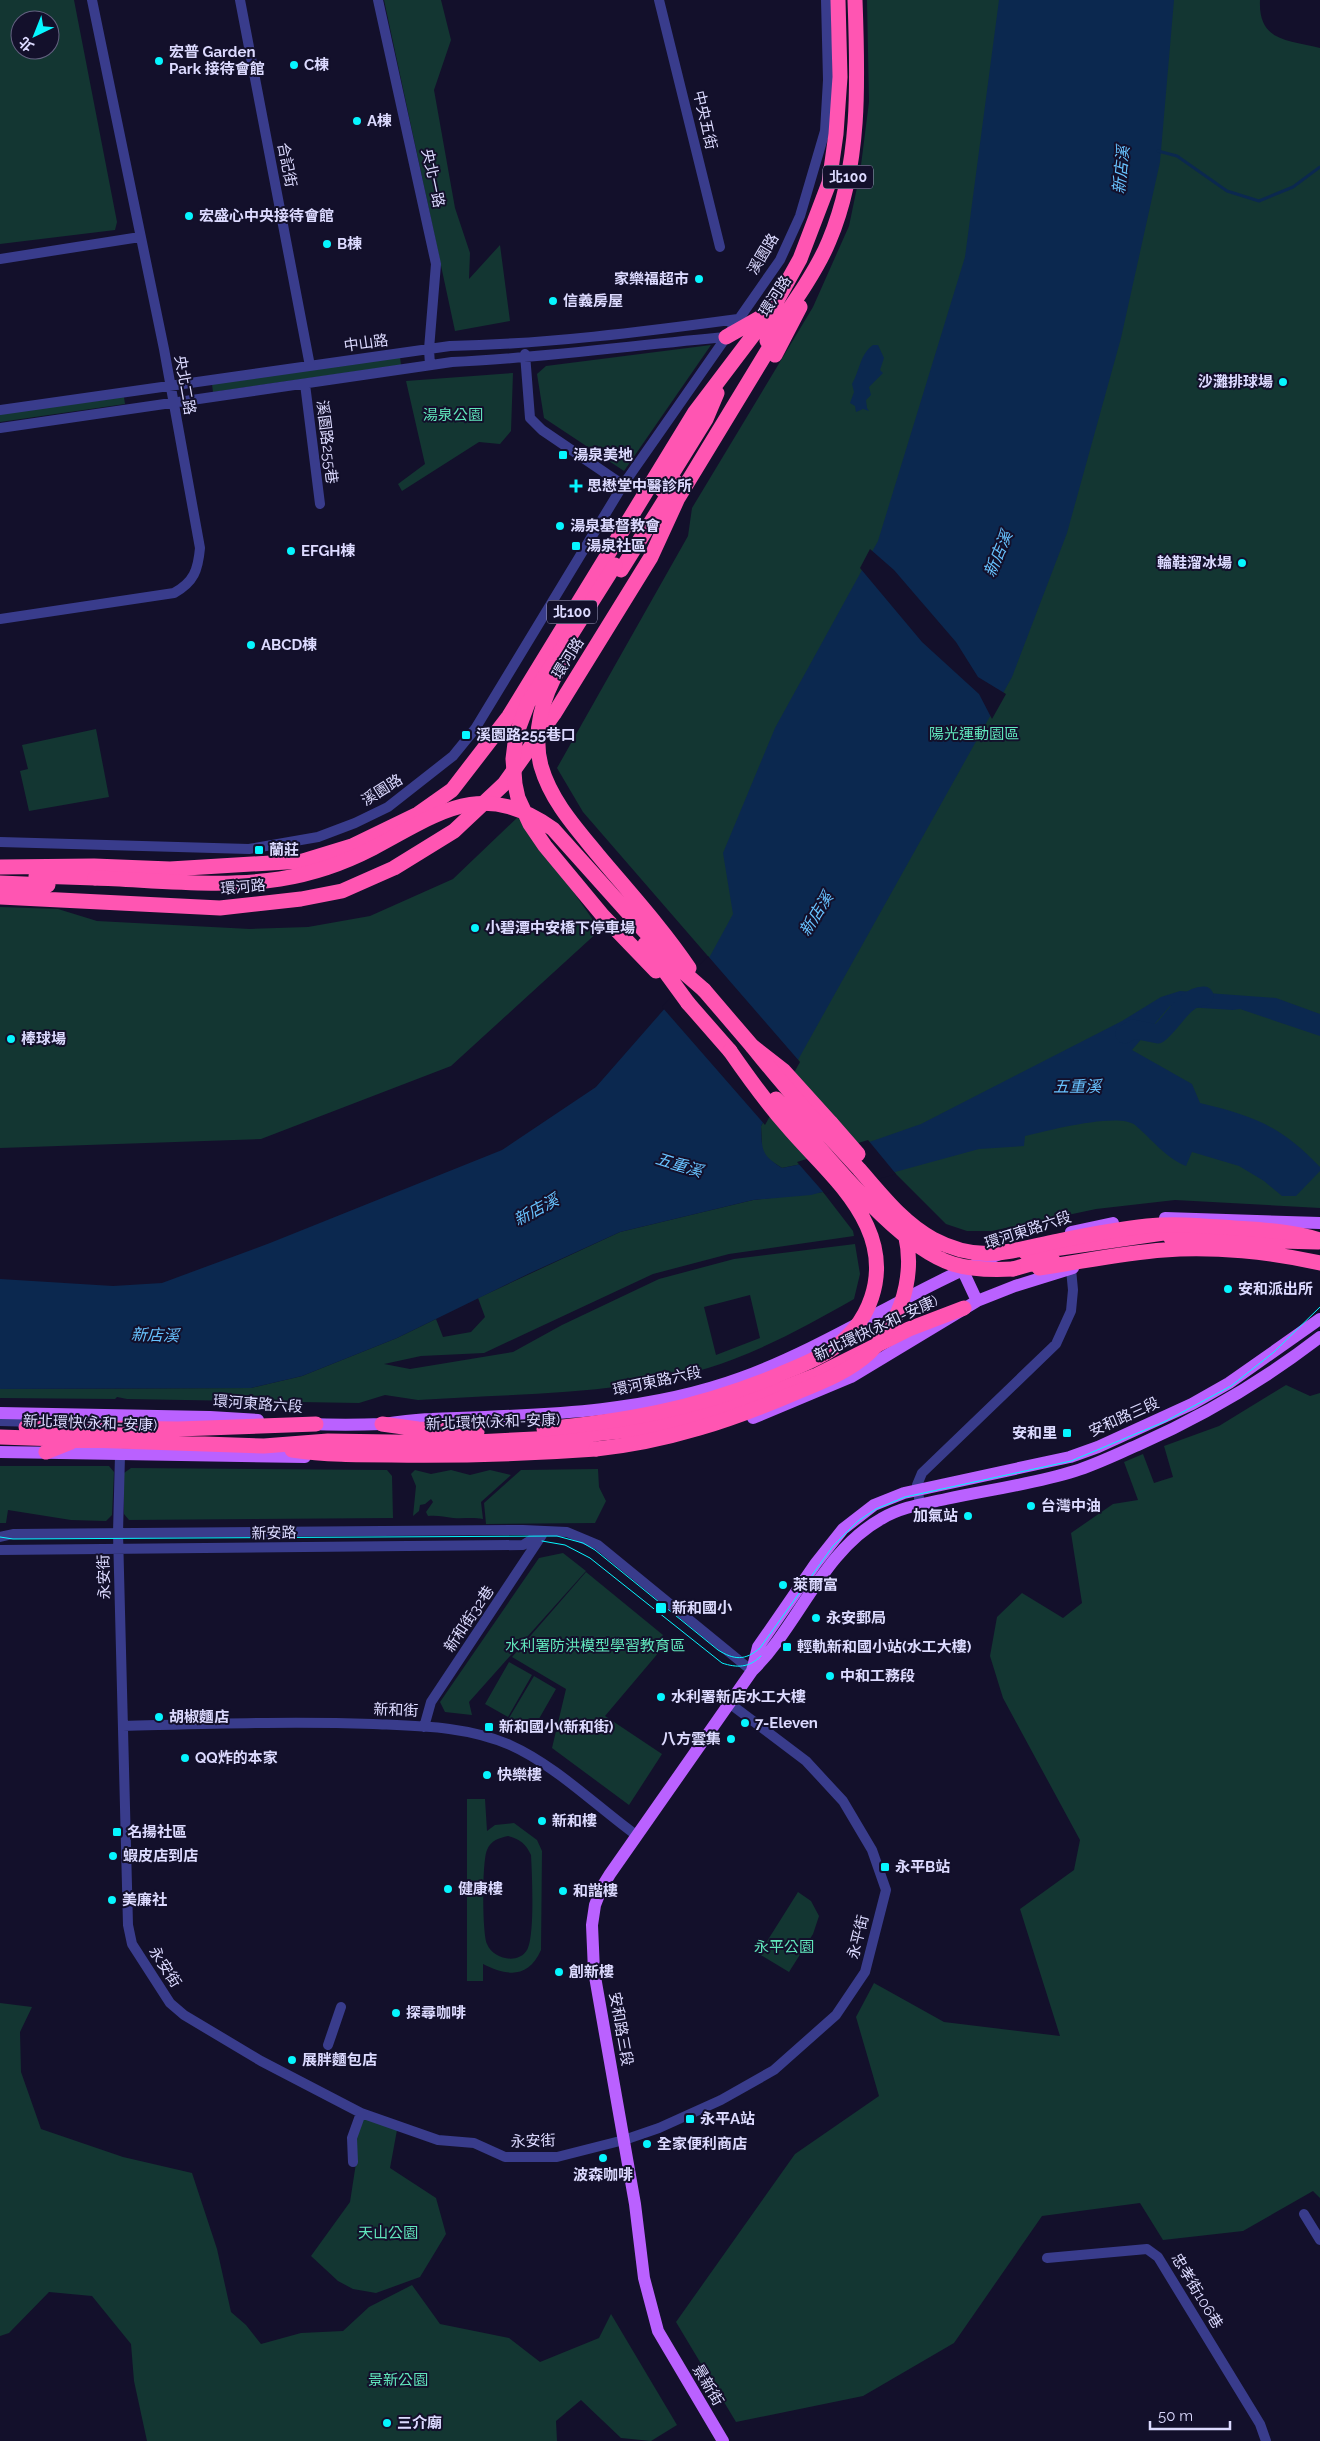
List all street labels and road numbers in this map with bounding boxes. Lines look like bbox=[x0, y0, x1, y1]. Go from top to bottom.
street label: 中央五街 bbox=[689, 89, 721, 151]
street label: 合記街 bbox=[274, 141, 300, 189]
street label: 央北一路 bbox=[418, 147, 448, 209]
road number: 北100 bbox=[823, 166, 873, 188]
street label: 溪園路 bbox=[744, 230, 782, 278]
street label: 環河路 bbox=[755, 272, 795, 320]
street label: 中山路 bbox=[342, 331, 390, 355]
street label: 央北二路 bbox=[171, 354, 199, 416]
street label: 溪園路255巷 bbox=[313, 399, 341, 485]
road number: 北100 bbox=[547, 600, 597, 624]
street label: 環河路 bbox=[548, 634, 588, 682]
street label: 溪園路 bbox=[358, 770, 406, 810]
street label: 環河路 bbox=[220, 876, 266, 898]
street label: 環河東路六段 bbox=[982, 1208, 1074, 1252]
street label: 新北環快(永和-安康) bbox=[811, 1291, 941, 1365]
street label: 環河東路六段 bbox=[611, 1363, 703, 1399]
street label: 環河東路六段 bbox=[212, 1392, 304, 1416]
street label: 安和路三段 bbox=[1086, 1394, 1162, 1440]
street label: 新北環快(永和-安康) bbox=[426, 1411, 560, 1433]
street label: 新北環快(永和-安康) bbox=[23, 1412, 157, 1434]
street label: 新安路 bbox=[251, 1524, 297, 1542]
street label: 永安街 bbox=[94, 1554, 114, 1600]
street label: 新和街32巷 bbox=[440, 1583, 498, 1655]
street label: 新和街 bbox=[373, 1700, 419, 1720]
street label: 永平街 bbox=[844, 1913, 872, 1961]
street label: 永安街 bbox=[145, 1943, 185, 1991]
street label: 安和路三段 bbox=[606, 1990, 636, 2068]
street label: 永安街 bbox=[510, 2131, 556, 2151]
street label: 忠孝街106巷 bbox=[1167, 2250, 1227, 2332]
street label: 景新街 bbox=[689, 2361, 727, 2409]

